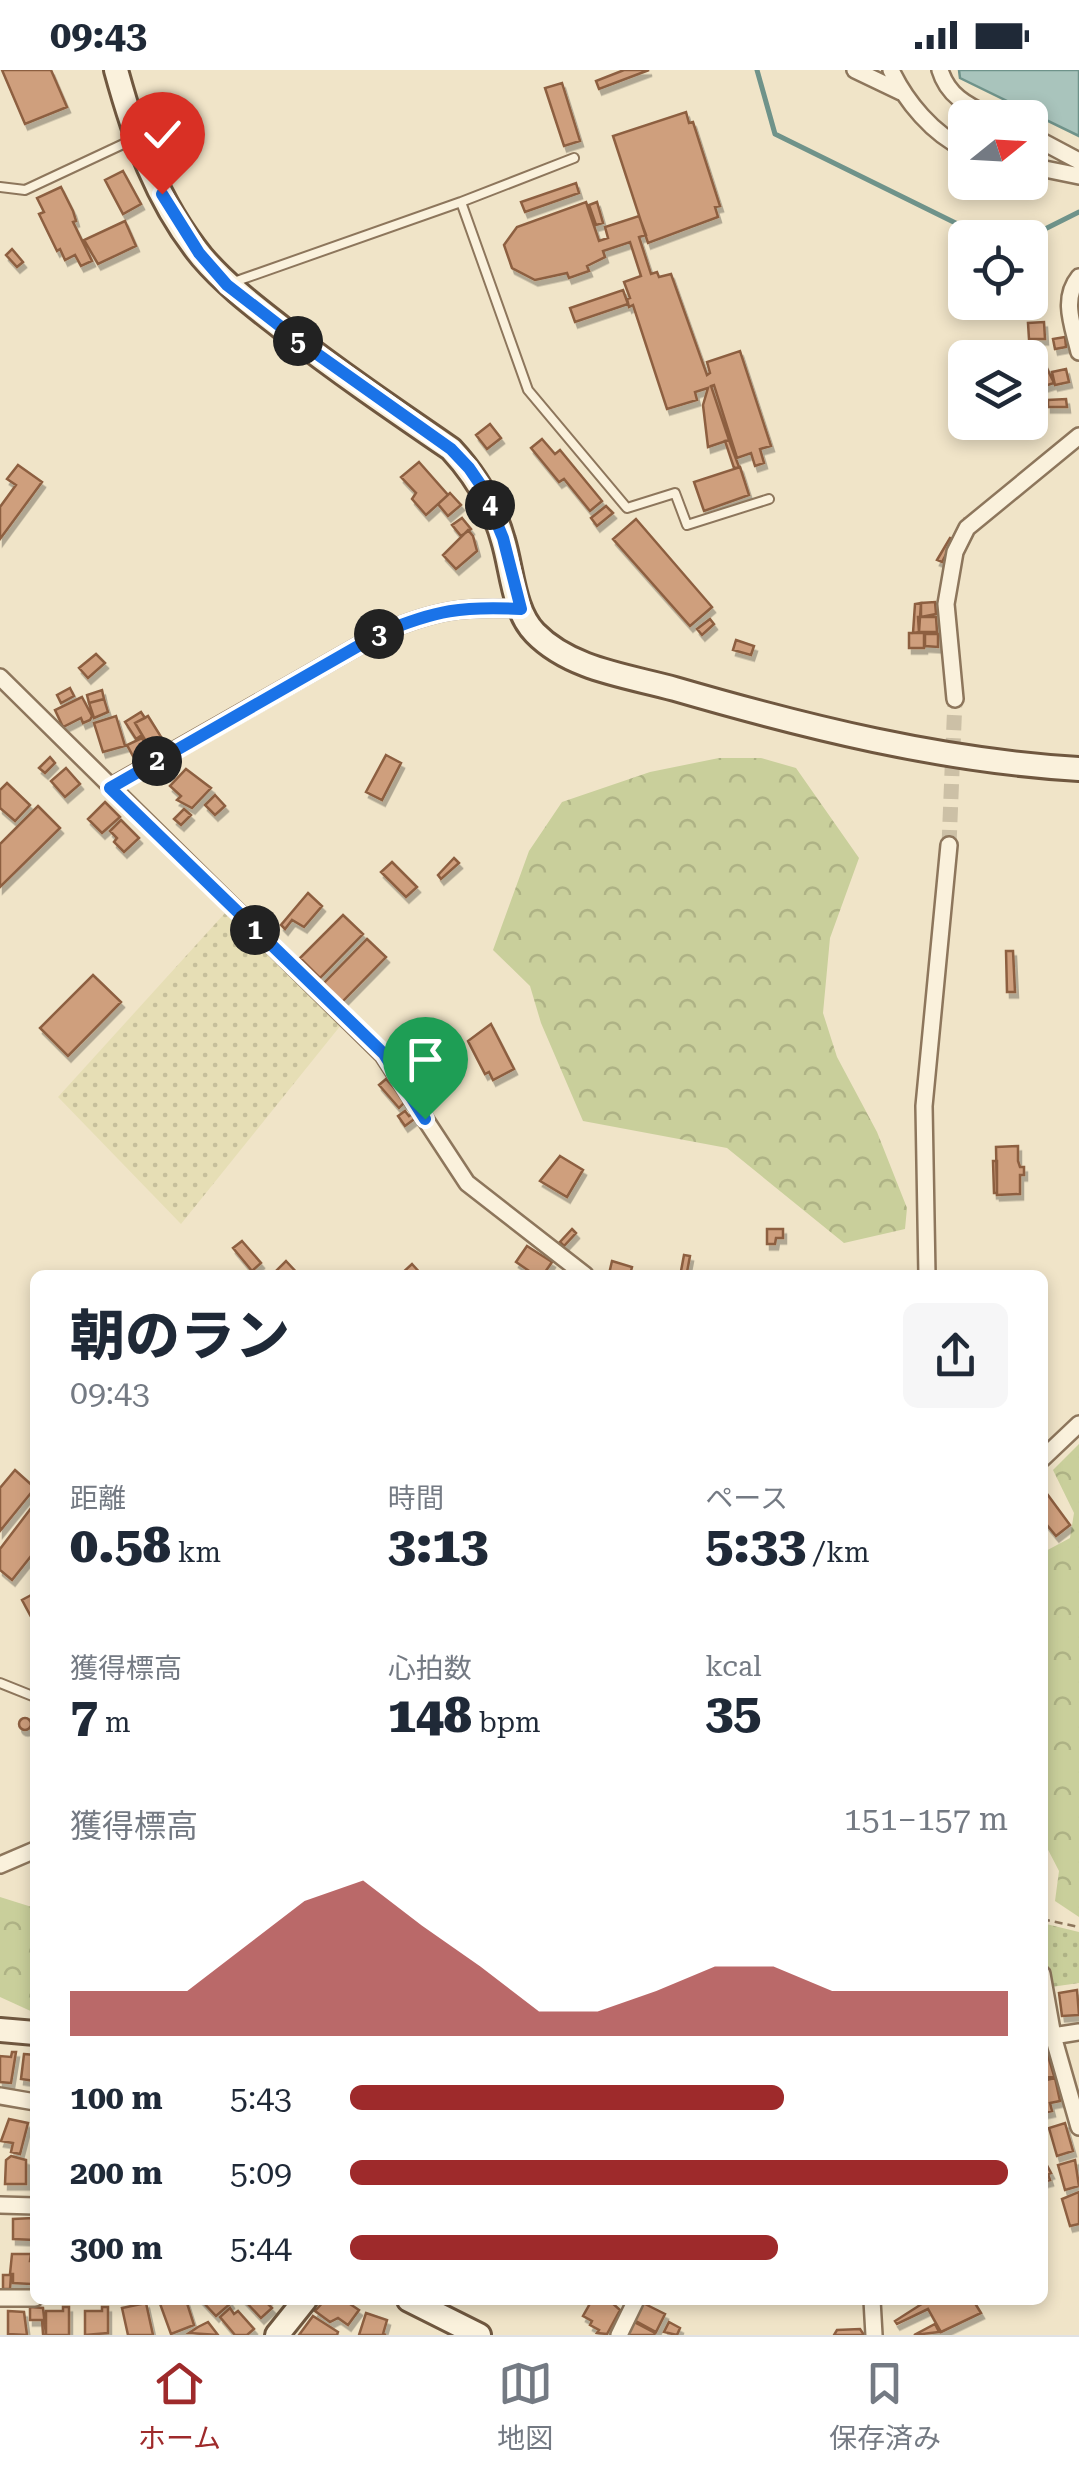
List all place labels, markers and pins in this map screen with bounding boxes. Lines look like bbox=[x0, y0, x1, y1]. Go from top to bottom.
pin bbox=[120, 92, 205, 195]
pin: 5 bbox=[273, 316, 323, 366]
pin: 4 bbox=[465, 480, 515, 530]
pin: 3 bbox=[354, 609, 404, 659]
pin: 2 bbox=[132, 736, 182, 786]
pin: 1 bbox=[230, 905, 280, 955]
pin bbox=[383, 1017, 468, 1120]

